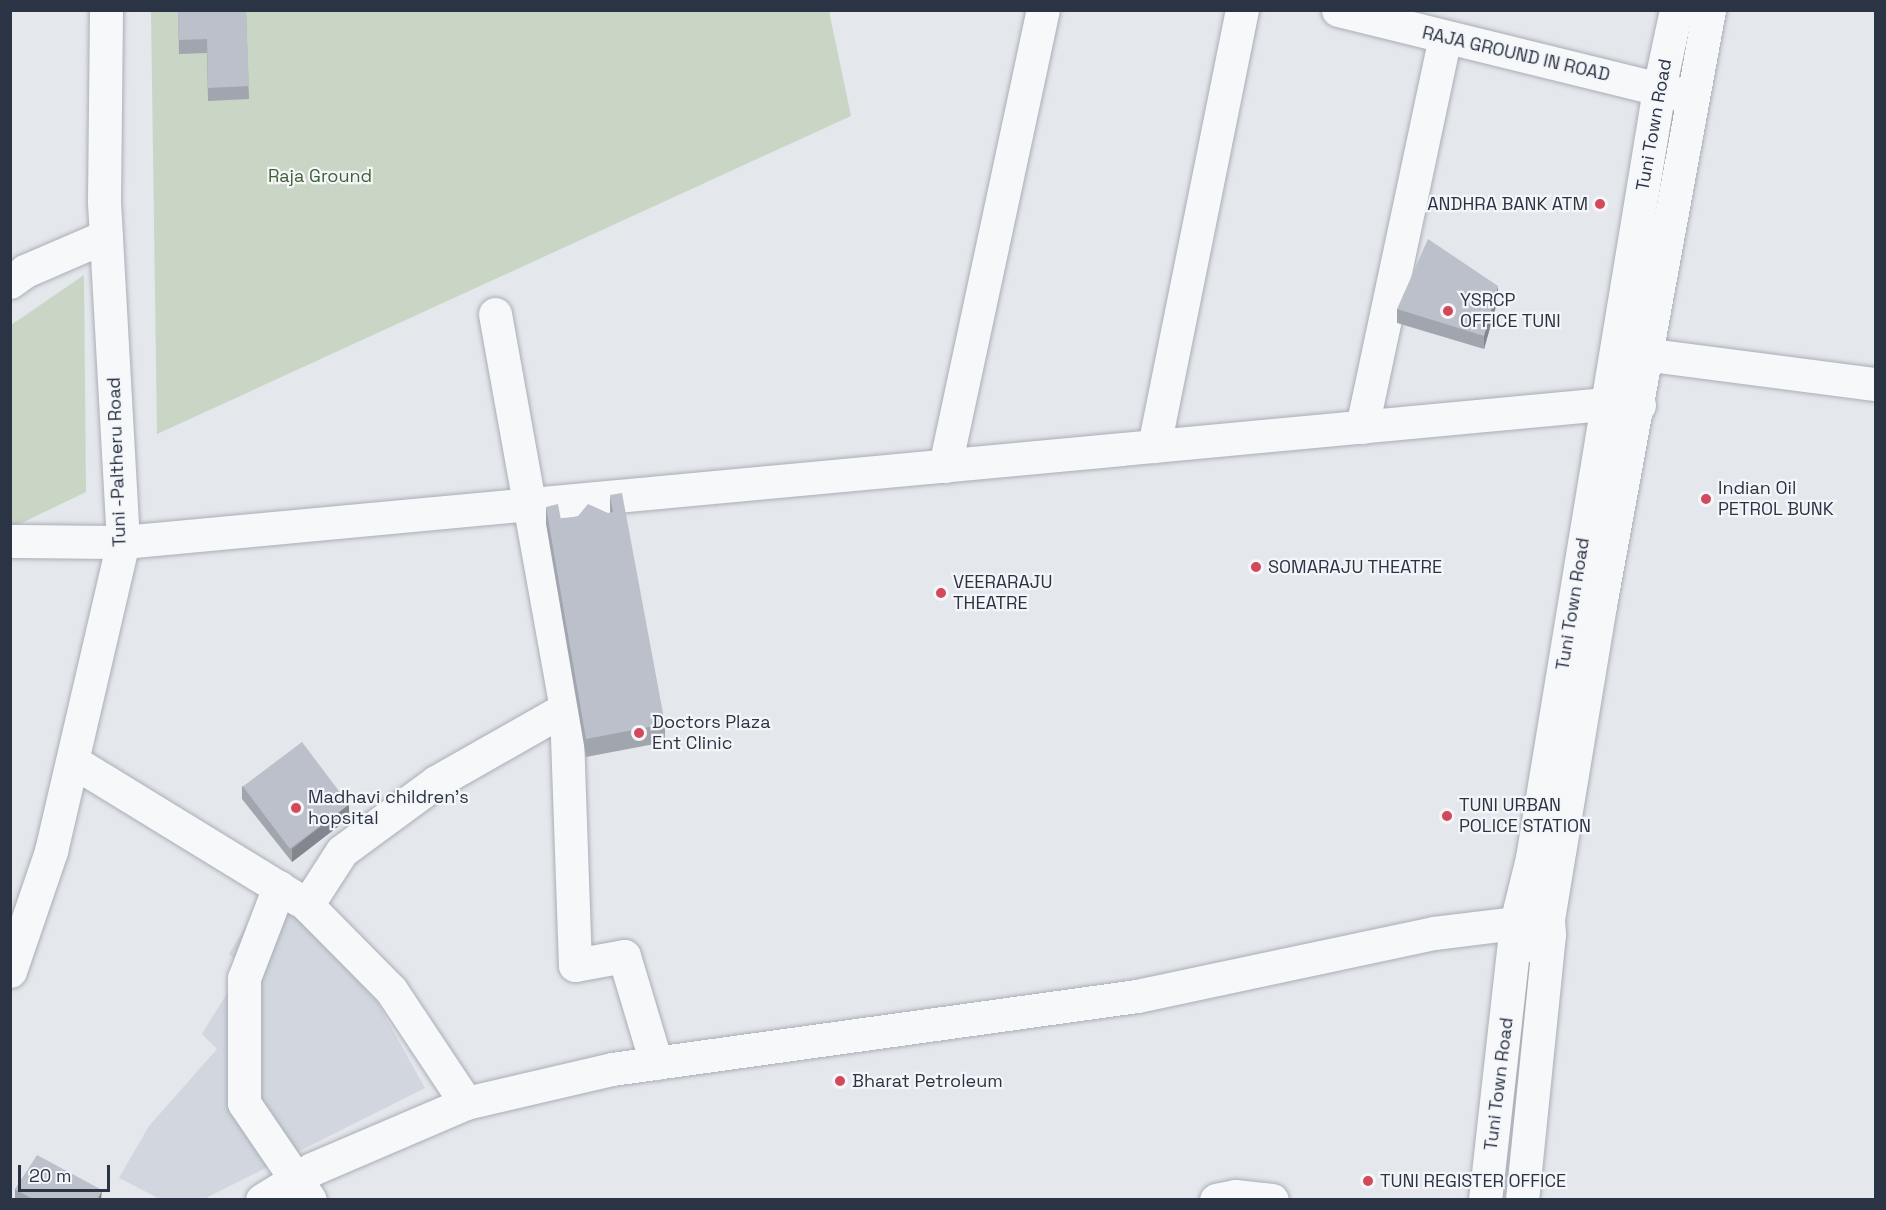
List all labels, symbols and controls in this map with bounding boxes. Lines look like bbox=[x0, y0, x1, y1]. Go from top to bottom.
street label: RAJA GROUND IN ROAD bbox=[1420, 22, 1612, 86]
street label: Tuni Town Road bbox=[1632, 57, 1676, 193]
park label: Raja Ground bbox=[268, 165, 372, 187]
place label: ANDHRA BANK ATM bbox=[1427, 193, 1588, 215]
marker: ANDHRA BANK ATM bbox=[1593, 197, 1607, 211]
place label: YSRCP OFFICE TUNI bbox=[1460, 290, 1561, 332]
marker: YSRCP OFFICE TUNI bbox=[1441, 304, 1455, 318]
street label: Tuni -Paltheru Road bbox=[103, 376, 131, 548]
place label: Indian Oil PETROL BUNK bbox=[1718, 478, 1834, 520]
marker: Indian Oil PETROL BUNK bbox=[1699, 492, 1713, 506]
street label: Tuni Town Road bbox=[1552, 536, 1594, 672]
place label: SOMARAJU THEATRE bbox=[1268, 556, 1443, 578]
marker: SOMARAJU THEATRE bbox=[1249, 560, 1263, 574]
place label: VEERARAJU THEATRE bbox=[953, 572, 1052, 614]
marker: VEERARAJU THEATRE bbox=[934, 586, 948, 600]
place label: Doctors Plaza Ent Clinic bbox=[652, 712, 771, 754]
marker: Doctors Plaza Ent Clinic bbox=[630, 724, 648, 742]
place label: Madhavi children's hopsital bbox=[308, 787, 469, 830]
place label: TUNI URBAN POLICE STATION bbox=[1459, 795, 1591, 838]
marker: Madhavi children's hopsital bbox=[289, 801, 303, 815]
marker: TUNI URBAN POLICE STATION bbox=[1440, 809, 1454, 823]
street label: Tuni Town Road bbox=[1480, 1016, 1518, 1152]
place label: Bharat Petroleum bbox=[852, 1070, 1003, 1092]
marker: Bharat Petroleum bbox=[833, 1074, 847, 1088]
scale bar bbox=[21, 1153, 112, 1191]
text: 20 m bbox=[29, 1164, 72, 1187]
place label: TUNI REGISTER OFFICE bbox=[1380, 1170, 1566, 1192]
marker: TUNI REGISTER OFFICE bbox=[1361, 1174, 1375, 1188]

